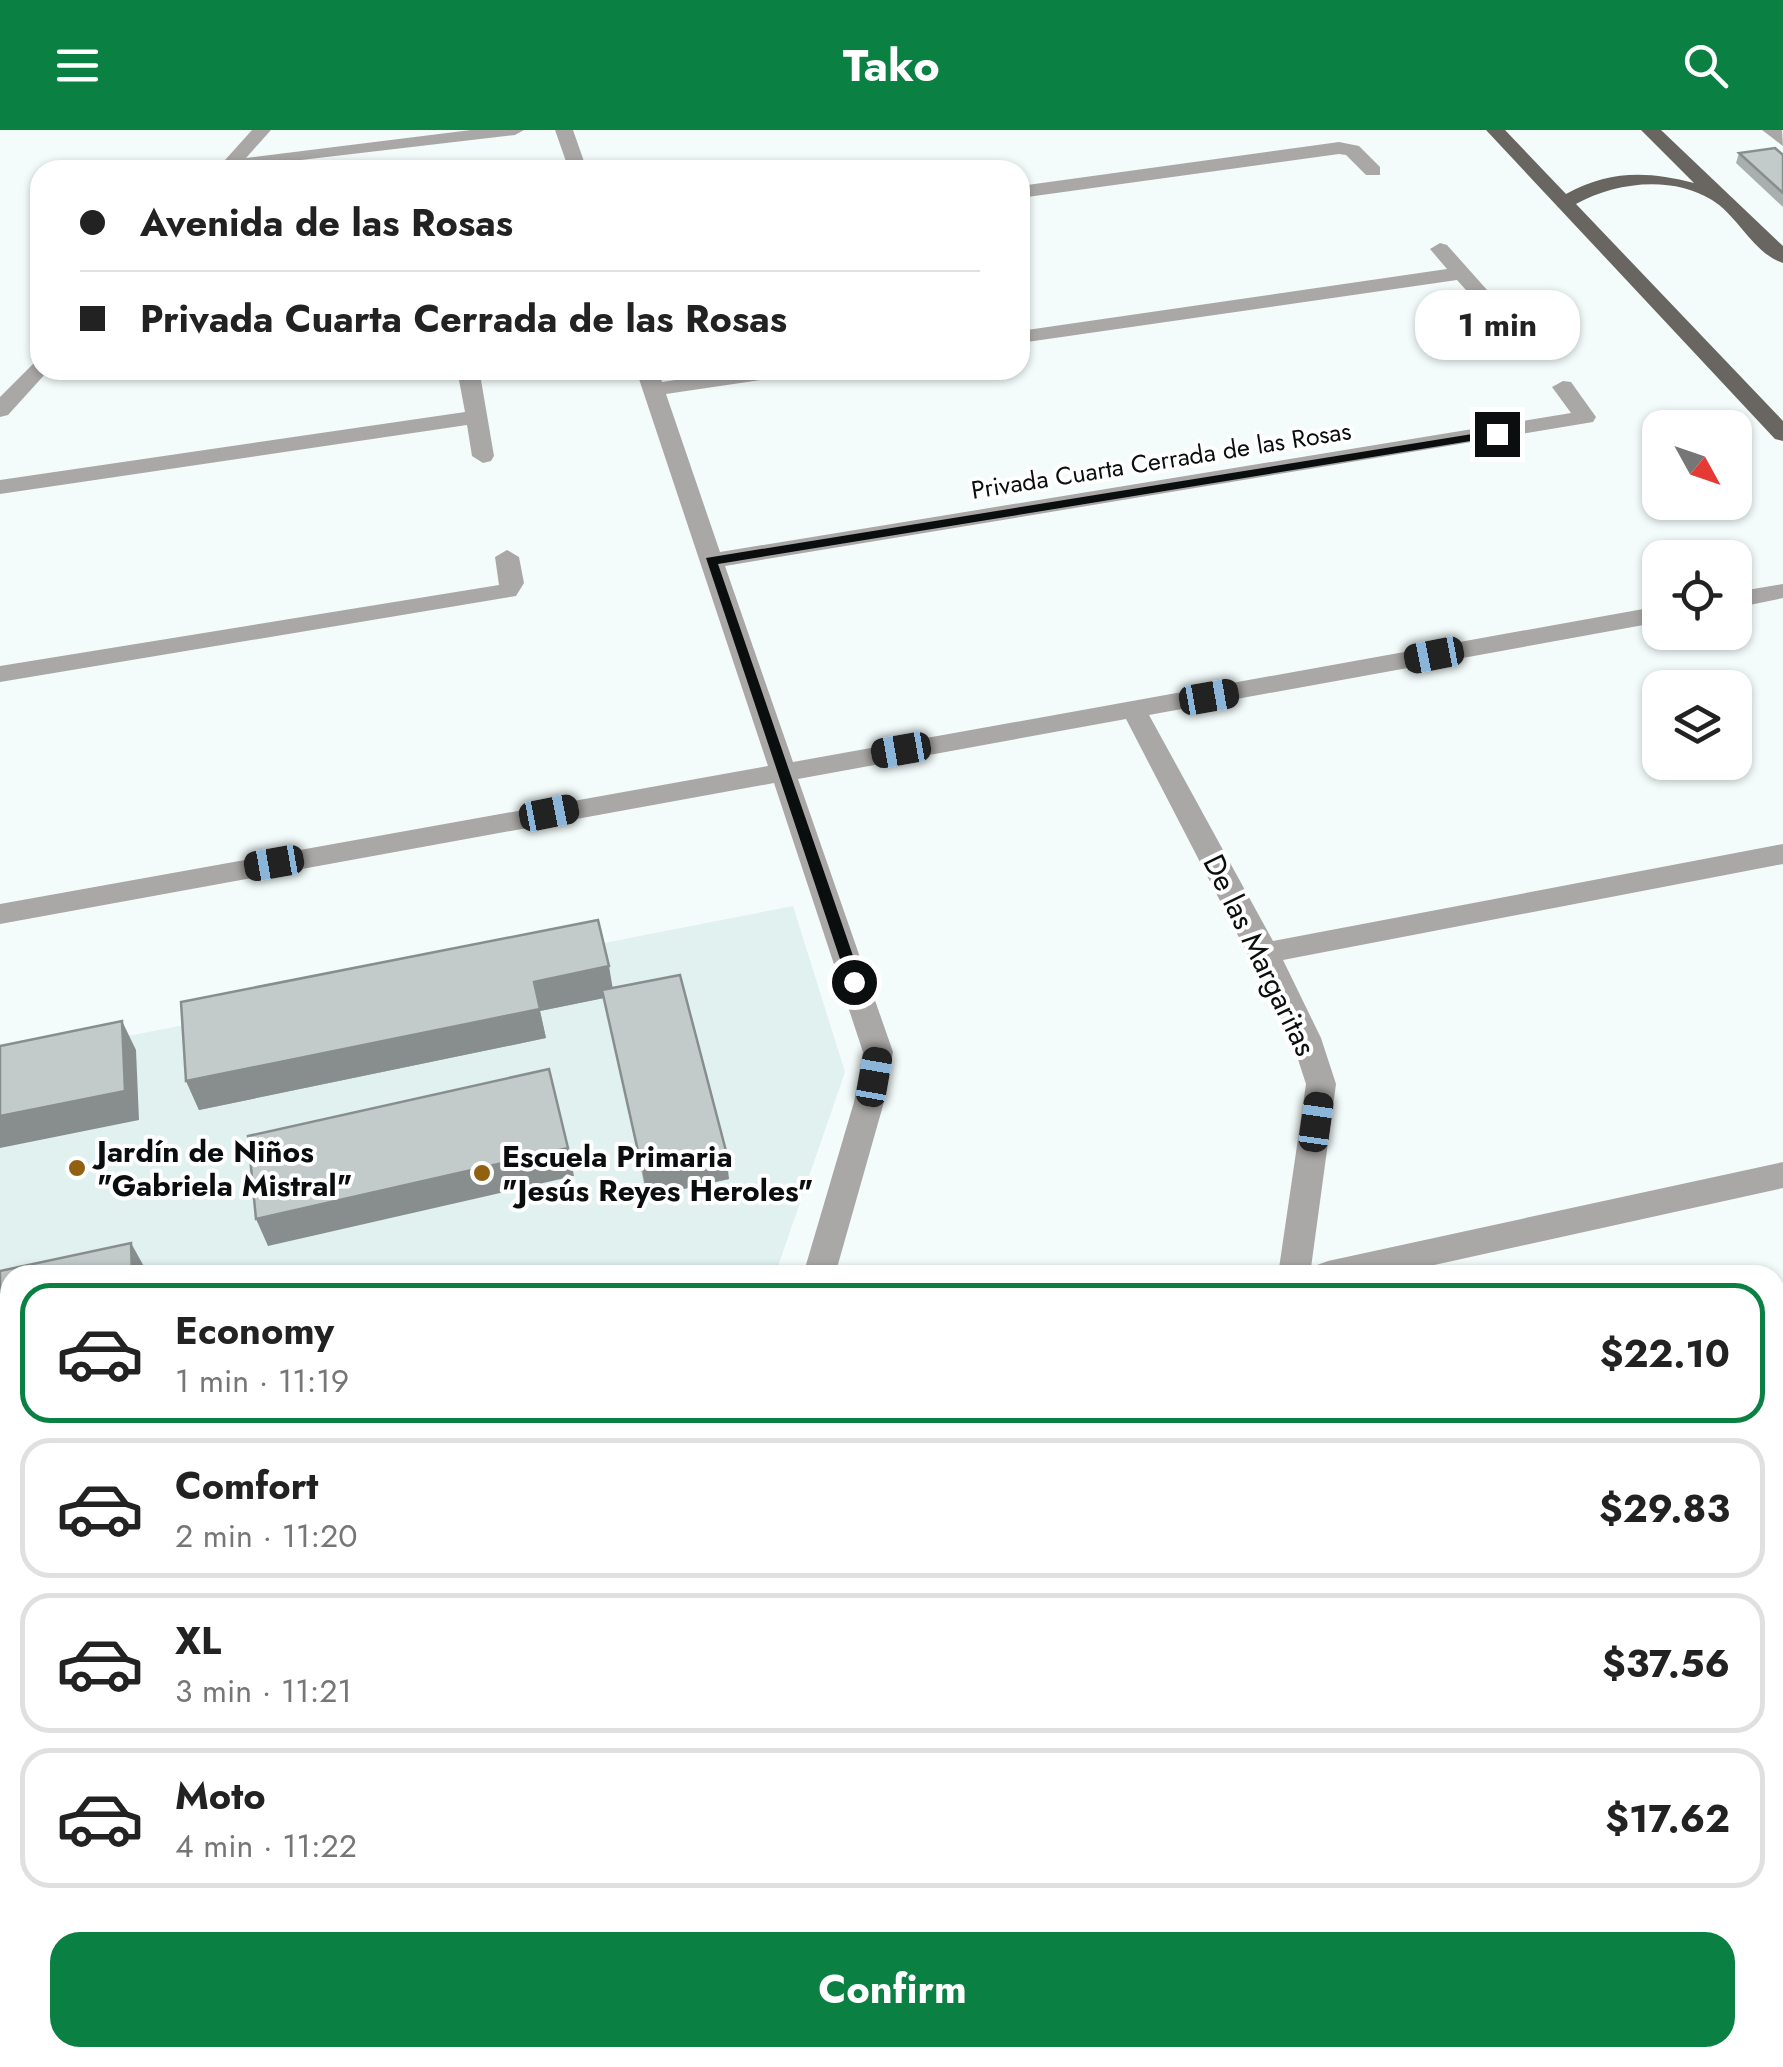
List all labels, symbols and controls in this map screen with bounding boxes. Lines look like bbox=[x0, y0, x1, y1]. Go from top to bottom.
text: Tako bbox=[843, 33, 940, 98]
icon: menu bbox=[50, 38, 105, 93]
icon: search bbox=[1678, 38, 1733, 93]
text: Avenida de las Rosas bbox=[140, 195, 513, 250]
callout: 1 min bbox=[1414, 289, 1580, 359]
text: Privada Cuarta Cerrada de las Rosas bbox=[140, 291, 787, 346]
text: 1 min bbox=[1458, 302, 1537, 348]
north arrow bbox=[1642, 410, 1752, 520]
map controls bbox=[1642, 410, 1752, 780]
street label: Privada Cuarta Cerrada de las Rosas bbox=[968, 412, 1354, 508]
route end bbox=[1475, 412, 1520, 457]
button: locate bbox=[1642, 540, 1752, 650]
car bbox=[1402, 635, 1466, 675]
button: layers bbox=[1642, 670, 1752, 780]
car bbox=[1177, 677, 1241, 717]
car bbox=[869, 730, 933, 770]
car bbox=[517, 793, 581, 833]
car bbox=[242, 843, 306, 883]
street label: De las Margaritas bbox=[1193, 847, 1327, 1063]
route start bbox=[832, 960, 877, 1005]
car bbox=[854, 1045, 894, 1109]
car bbox=[1297, 1090, 1335, 1154]
place label: Jardín de Niños "Gabriela Mistral" bbox=[92, 1130, 352, 1207]
place label: Escuela Primaria "Jesús Reyes Heroles" bbox=[502, 1135, 813, 1212]
marker: Jardín de Niños "Gabriela Mistral" bbox=[66, 1157, 88, 1179]
marker: Escuela Primaria "Jesús Reyes Heroles" bbox=[471, 1162, 493, 1184]
text: Economy bbox=[175, 1303, 334, 1358]
icon: car bbox=[55, 1308, 145, 1398]
text: $22.10 bbox=[1600, 1326, 1730, 1381]
text: 1 min · 11:19 bbox=[175, 1358, 349, 1404]
text: Comfort bbox=[175, 1458, 318, 1513]
icon: car bbox=[55, 1463, 145, 1553]
text: $29.83 bbox=[1599, 1481, 1730, 1536]
text: 2 min · 11:20 bbox=[175, 1513, 358, 1559]
text: XL bbox=[175, 1613, 221, 1668]
icon: car bbox=[55, 1618, 145, 1708]
text: $37.56 bbox=[1602, 1636, 1730, 1691]
text: 3 min · 11:21 bbox=[175, 1668, 352, 1714]
text: Moto bbox=[175, 1768, 266, 1823]
icon: car bbox=[55, 1773, 145, 1863]
text: $17.62 bbox=[1605, 1791, 1730, 1846]
text: 4 min · 11:22 bbox=[175, 1823, 357, 1869]
button: Confirm bbox=[50, 1932, 1735, 2047]

